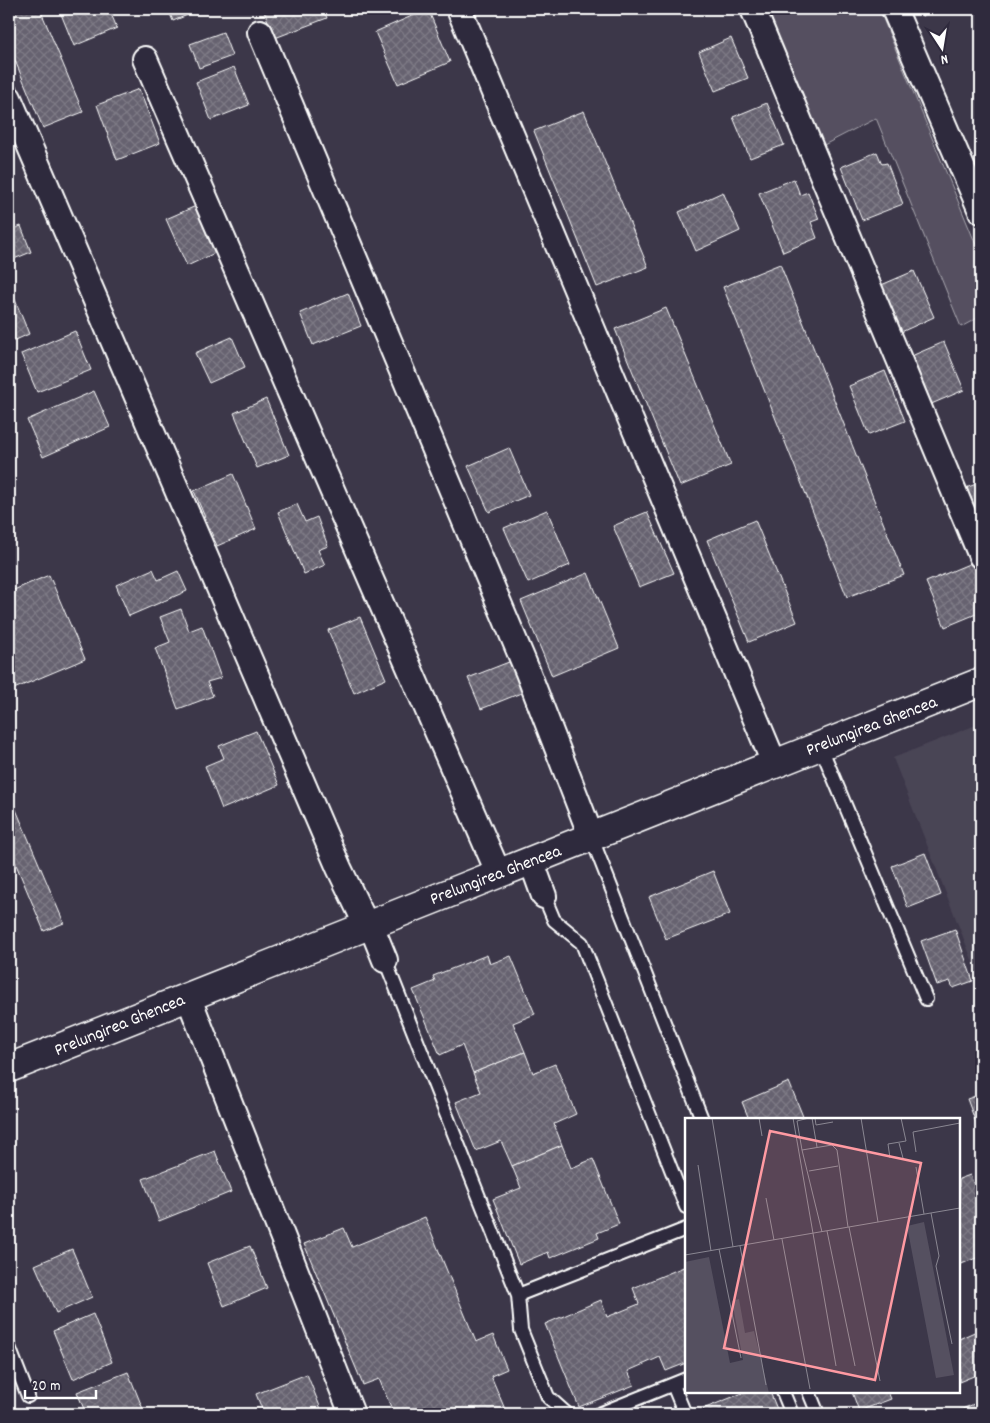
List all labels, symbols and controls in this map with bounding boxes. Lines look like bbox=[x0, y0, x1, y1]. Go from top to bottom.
north arrow bbox=[918, 22, 968, 72]
text: N bbox=[939, 48, 950, 69]
street label: Prelungirea Ghencea bbox=[803, 691, 942, 764]
street label: Prelungirea Ghencea bbox=[427, 840, 566, 913]
street label: Prelungirea Ghencea bbox=[51, 989, 189, 1064]
inset map bbox=[685, 1118, 960, 1393]
scale bar bbox=[25, 1368, 96, 1400]
text: 20 m bbox=[32, 1376, 60, 1398]

